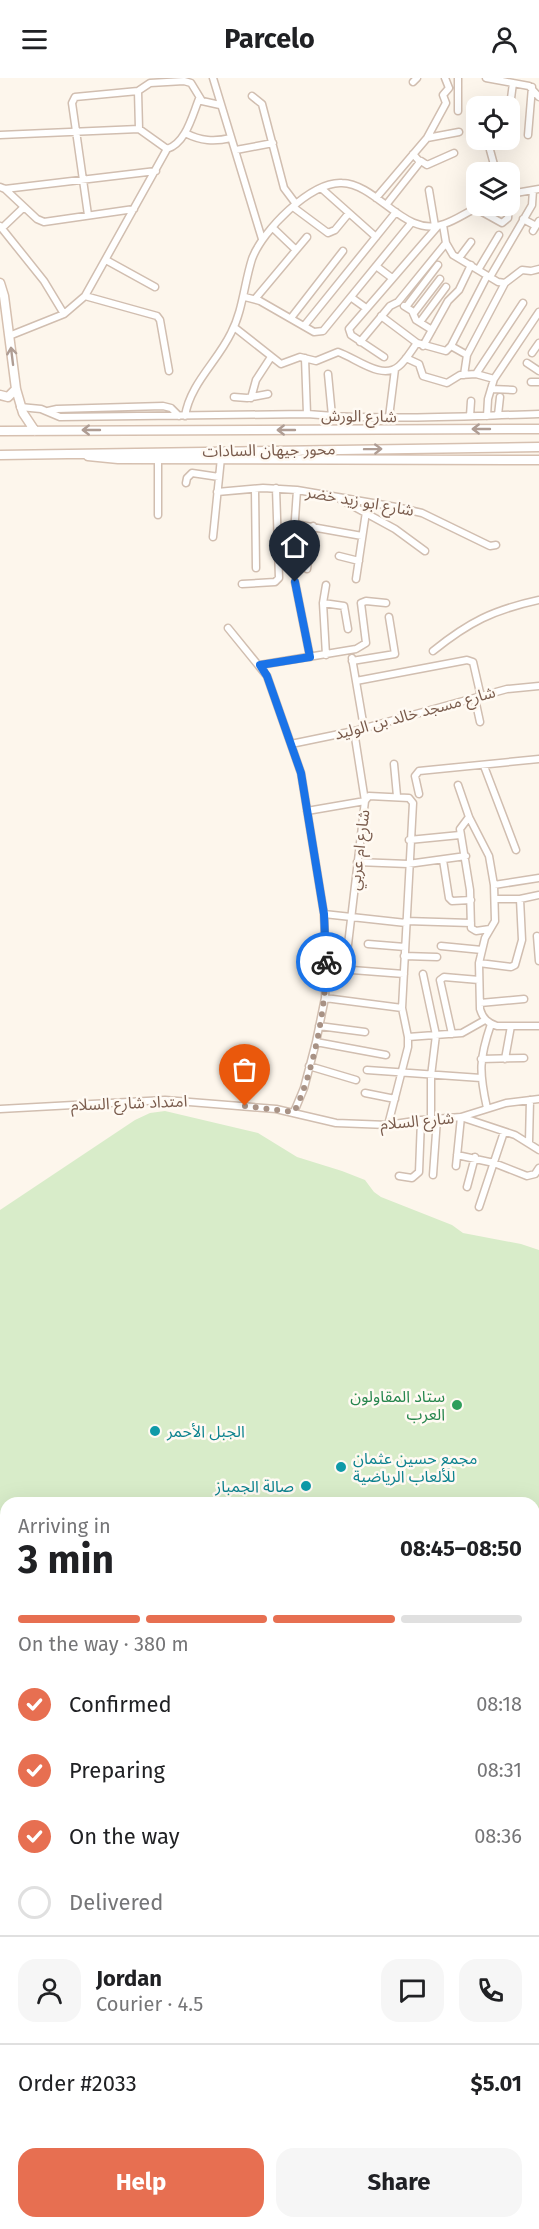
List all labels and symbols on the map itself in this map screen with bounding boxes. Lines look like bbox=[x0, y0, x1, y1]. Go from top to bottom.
one-way arrow bbox=[6, 347, 17, 367]
street label: شارع الورش bbox=[321, 406, 397, 429]
one-way arrow bbox=[471, 423, 491, 435]
one-way arrow bbox=[81, 424, 101, 436]
one-way arrow bbox=[276, 424, 296, 436]
street label: محور جيهان السادات bbox=[202, 439, 336, 461]
one-way arrow bbox=[363, 443, 383, 454]
street label: شارع ابو زيد خضر bbox=[303, 482, 415, 523]
pin bbox=[269, 520, 320, 582]
street label: شارع مسجد خالد بن الوليد bbox=[332, 682, 498, 747]
street label: شارع ام عربي bbox=[345, 809, 376, 892]
courier bbox=[296, 932, 356, 992]
pin bbox=[219, 1044, 270, 1106]
street label: امتداد شارع السلام bbox=[70, 1091, 188, 1118]
street label: شارع السلام bbox=[379, 1108, 455, 1137]
place label: ستاد المقاولون العرب bbox=[350, 1387, 445, 1424]
marker: ستاد المقاولون العرب bbox=[450, 1398, 464, 1412]
place label: الجبل الأحمر bbox=[166, 1422, 245, 1441]
marker: الجبل الأحمر bbox=[148, 1424, 162, 1438]
place label: مجمع حسين عثمان للألعاب الرياضية bbox=[353, 1449, 477, 1486]
marker: مجمع حسين عثمان للألعاب الرياضية bbox=[334, 1460, 348, 1474]
place label: صالة الجمباز bbox=[214, 1477, 294, 1496]
marker: صالة الجمباز bbox=[299, 1479, 313, 1493]

